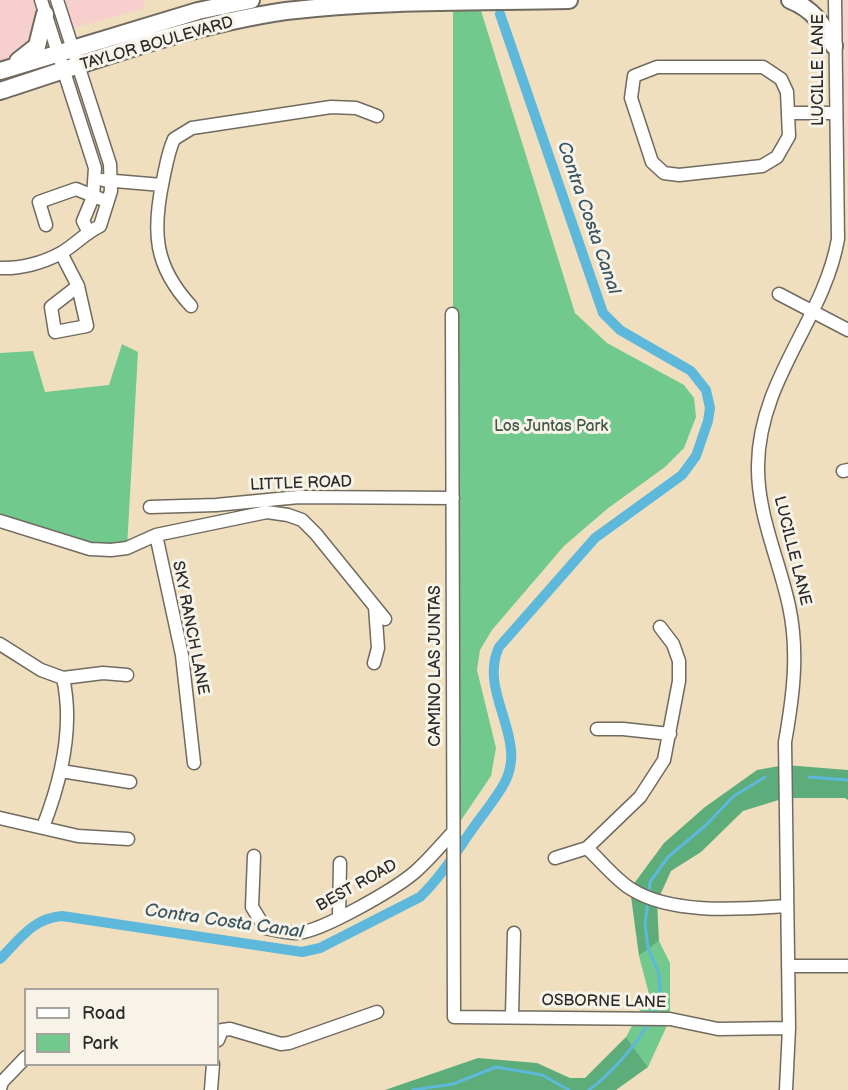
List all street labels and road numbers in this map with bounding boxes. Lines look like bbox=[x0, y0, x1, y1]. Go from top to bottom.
street label: TAYLOR BOULEVARD bbox=[78, 13, 236, 75]
street label: LUCILLE LANE bbox=[809, 14, 829, 126]
street label: LITTLE ROAD bbox=[250, 473, 352, 495]
street label: LUCILLE LANE bbox=[769, 494, 815, 608]
street label: SKY RANCH LANE bbox=[168, 560, 212, 696]
street label: CAMINO LAS JUNTAS bbox=[426, 585, 446, 747]
street label: BEST ROAD bbox=[313, 856, 401, 916]
street label: OSBORNE LANE bbox=[541, 991, 667, 1013]

